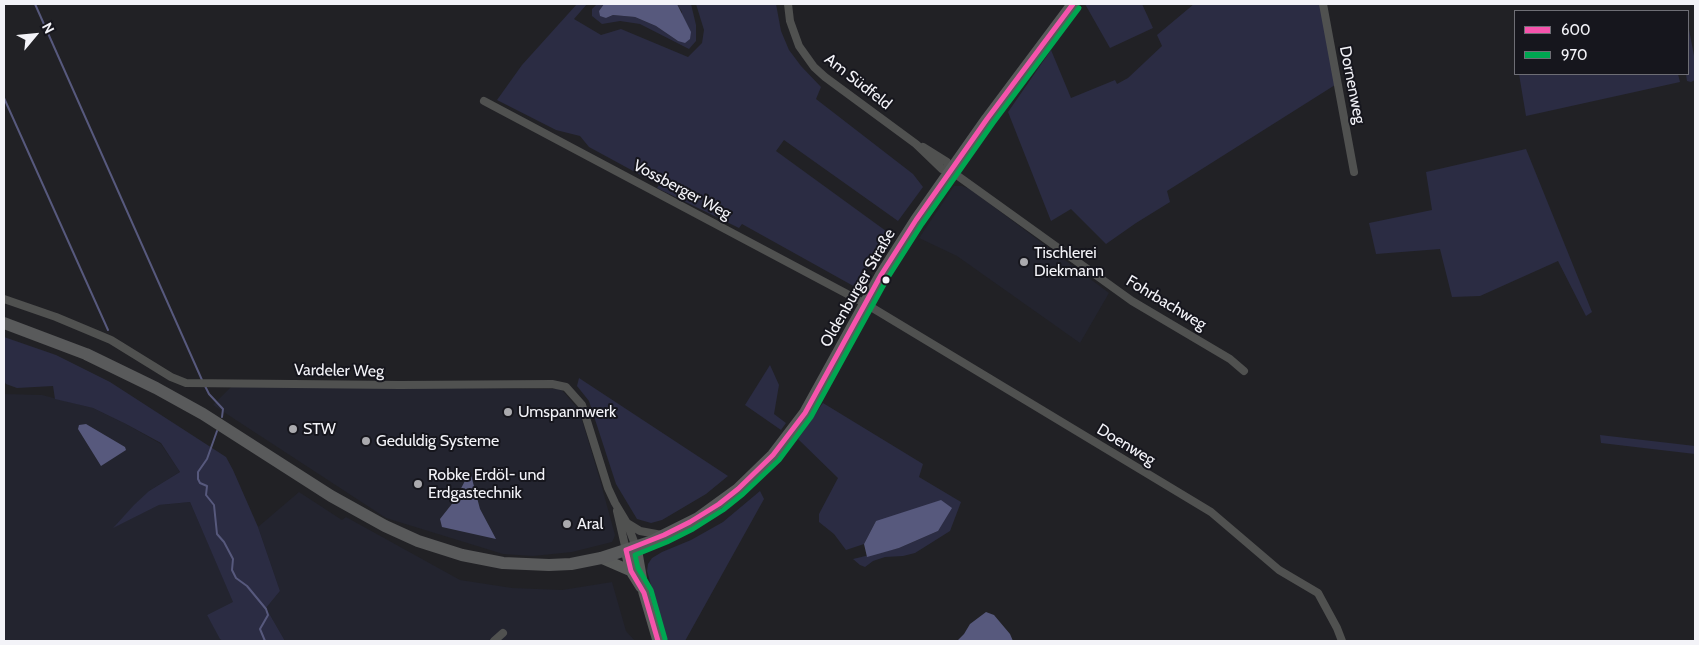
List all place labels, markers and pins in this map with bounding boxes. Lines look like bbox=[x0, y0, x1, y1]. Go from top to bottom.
place label: Tischlerei Diekmann bbox=[1034, 243, 1104, 281]
marker: Tischlerei Diekmann bbox=[1018, 256, 1030, 268]
unlabelled marker bbox=[881, 275, 891, 285]
place label: Umspannwerk bbox=[518, 402, 616, 422]
marker: Umspannwerk bbox=[502, 406, 514, 418]
place label: STW bbox=[303, 419, 336, 439]
marker: STW bbox=[287, 423, 299, 435]
place label: Geduldig Systeme bbox=[376, 431, 499, 451]
marker: Geduldig Systeme bbox=[360, 435, 372, 447]
place label: Robke Erdöl- und Erdgastechnik bbox=[428, 465, 545, 503]
marker: Robke Erdöl- und Erdgastechnik bbox=[412, 478, 424, 490]
place label: Aral bbox=[577, 514, 603, 534]
marker: Aral bbox=[561, 518, 573, 530]

